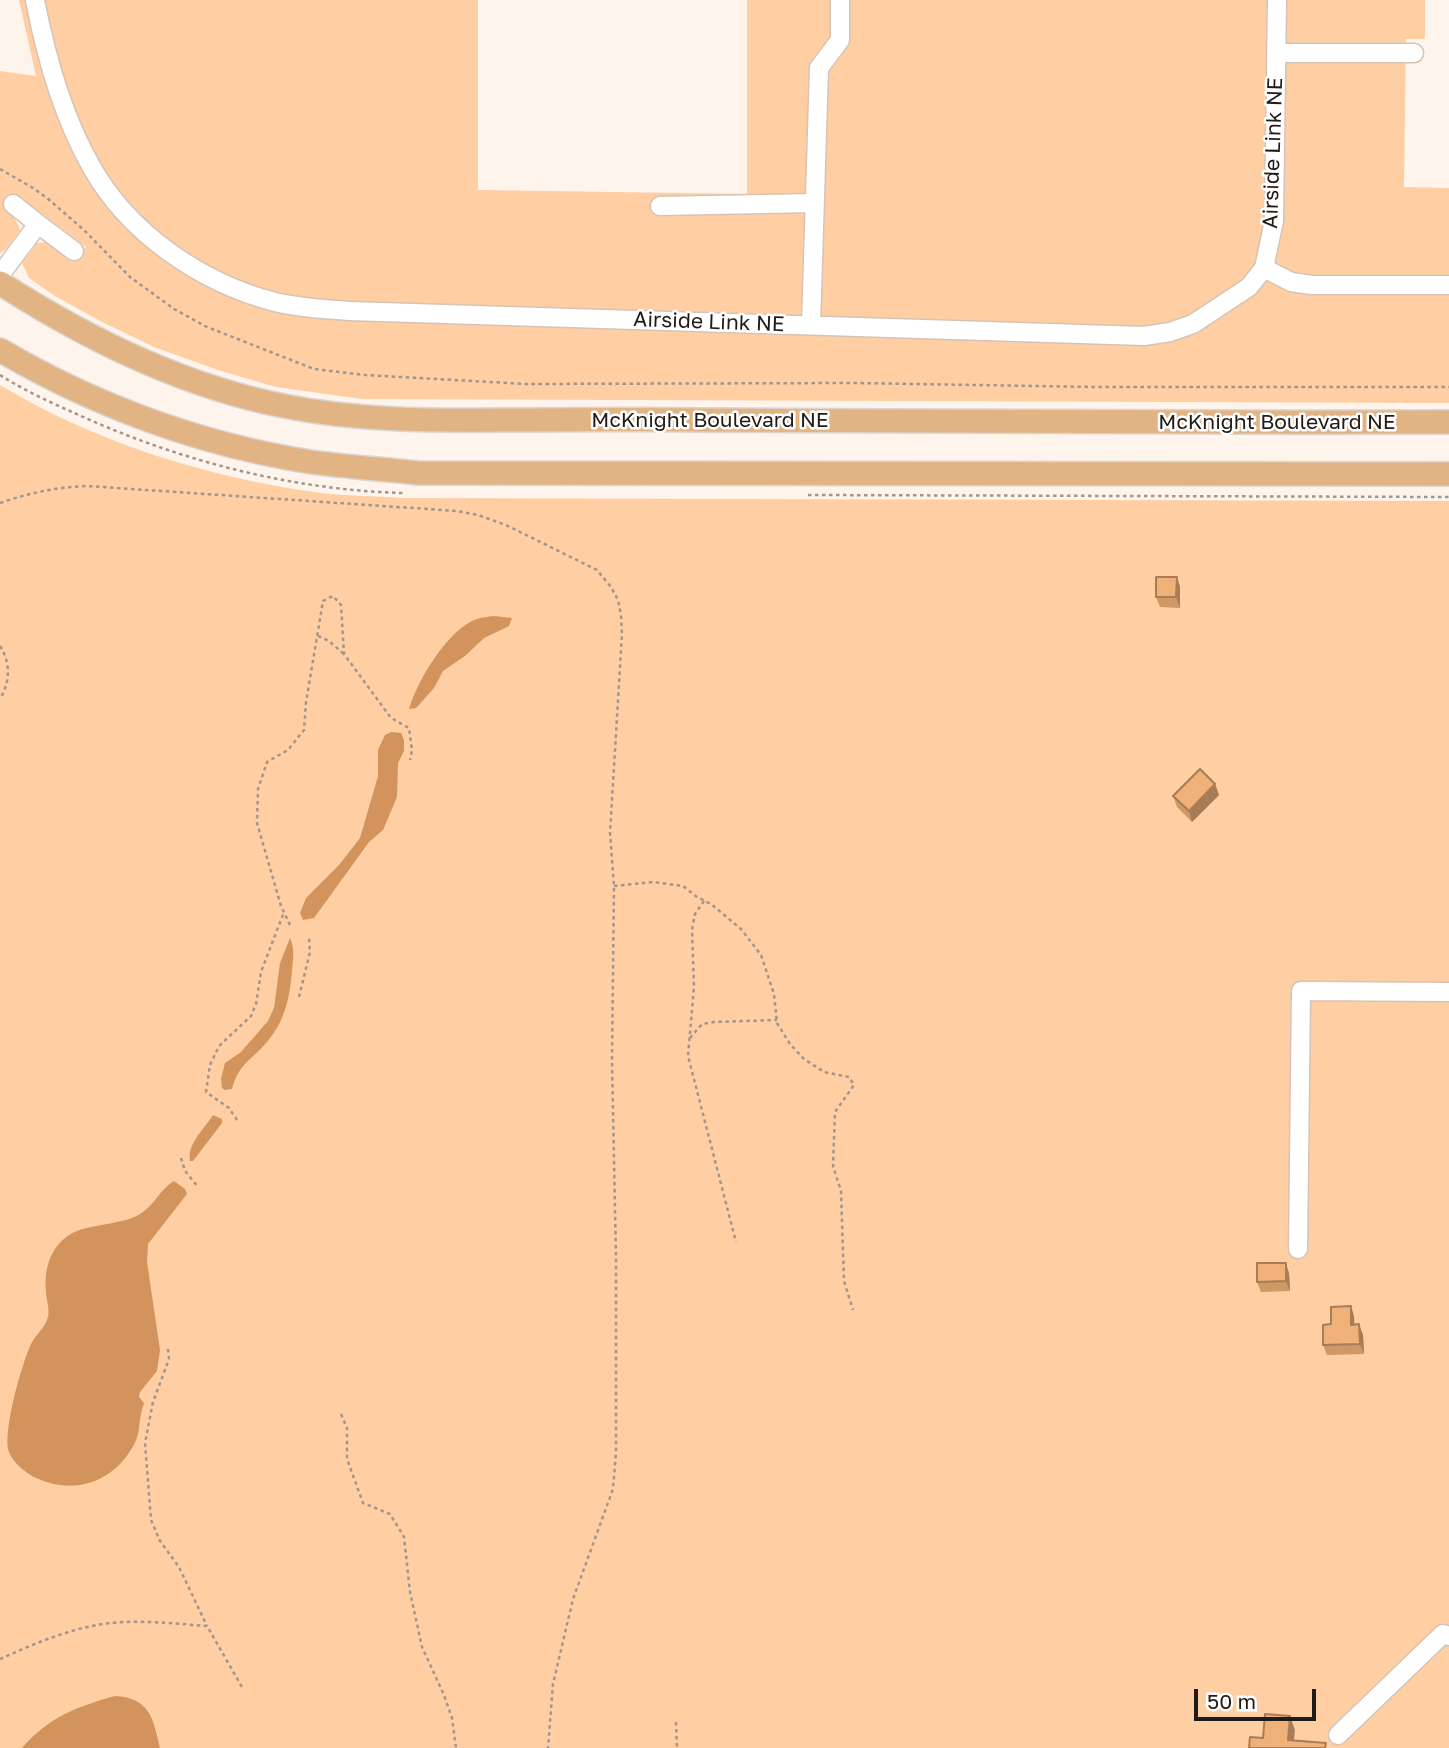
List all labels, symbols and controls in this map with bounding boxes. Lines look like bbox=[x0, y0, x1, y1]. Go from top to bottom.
street label: Airside Link NE bbox=[1258, 77, 1288, 229]
street label: Airside Link NE bbox=[633, 307, 785, 337]
street label: McKnight Boulevard NE bbox=[591, 407, 829, 433]
street label: McKnight Boulevard NE bbox=[1158, 409, 1396, 435]
scale bar bbox=[1197, 1674, 1320, 1718]
text: 50 m bbox=[1207, 1688, 1256, 1714]

